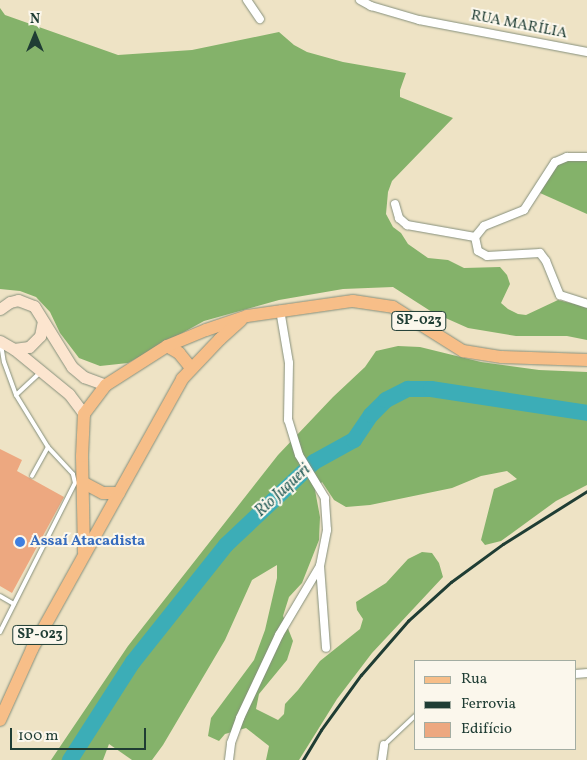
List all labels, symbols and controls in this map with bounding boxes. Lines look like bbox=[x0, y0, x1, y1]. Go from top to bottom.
street label: RUA MARÍLIA bbox=[469, 7, 569, 43]
north arrow bbox=[10, 10, 60, 60]
text: N bbox=[30, 10, 40, 29]
road number: SP-023 bbox=[390, 310, 448, 332]
water label: Rio Juqueri bbox=[251, 461, 315, 521]
place label: Assaí Atacadista bbox=[30, 533, 145, 551]
marker: Assaí Atacadista bbox=[14, 536, 26, 548]
road number: SP-023 bbox=[11, 624, 69, 646]
legend bbox=[414, 660, 577, 750]
text: Rua bbox=[461, 669, 487, 690]
text: Ferrovia bbox=[461, 694, 516, 715]
scale bar bbox=[12, 718, 149, 750]
text: Edifício bbox=[461, 719, 512, 740]
text: 100 m bbox=[18, 726, 58, 747]

